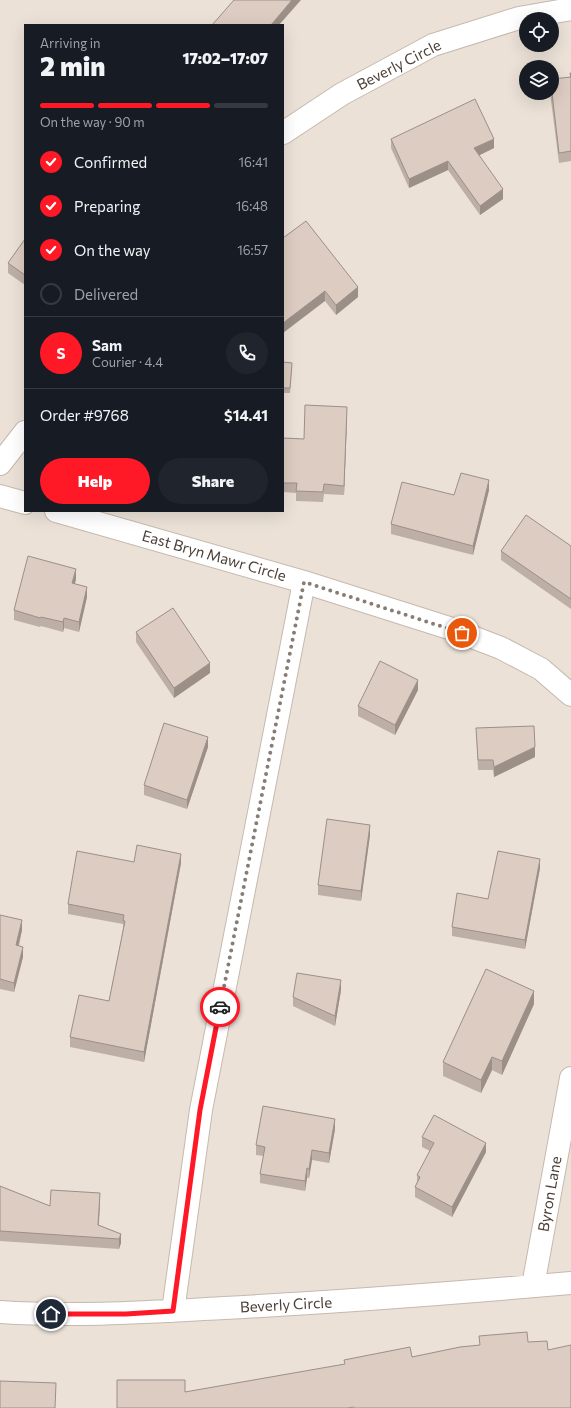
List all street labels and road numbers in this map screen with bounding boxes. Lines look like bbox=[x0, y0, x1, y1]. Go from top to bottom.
street label: Beverly Circle bbox=[353, 35, 444, 93]
street label: East Bryn Mawr Circle bbox=[140, 526, 289, 584]
street label: Byron Lane bbox=[534, 1155, 565, 1233]
street label: Beverly Circle bbox=[239, 1293, 333, 1315]

